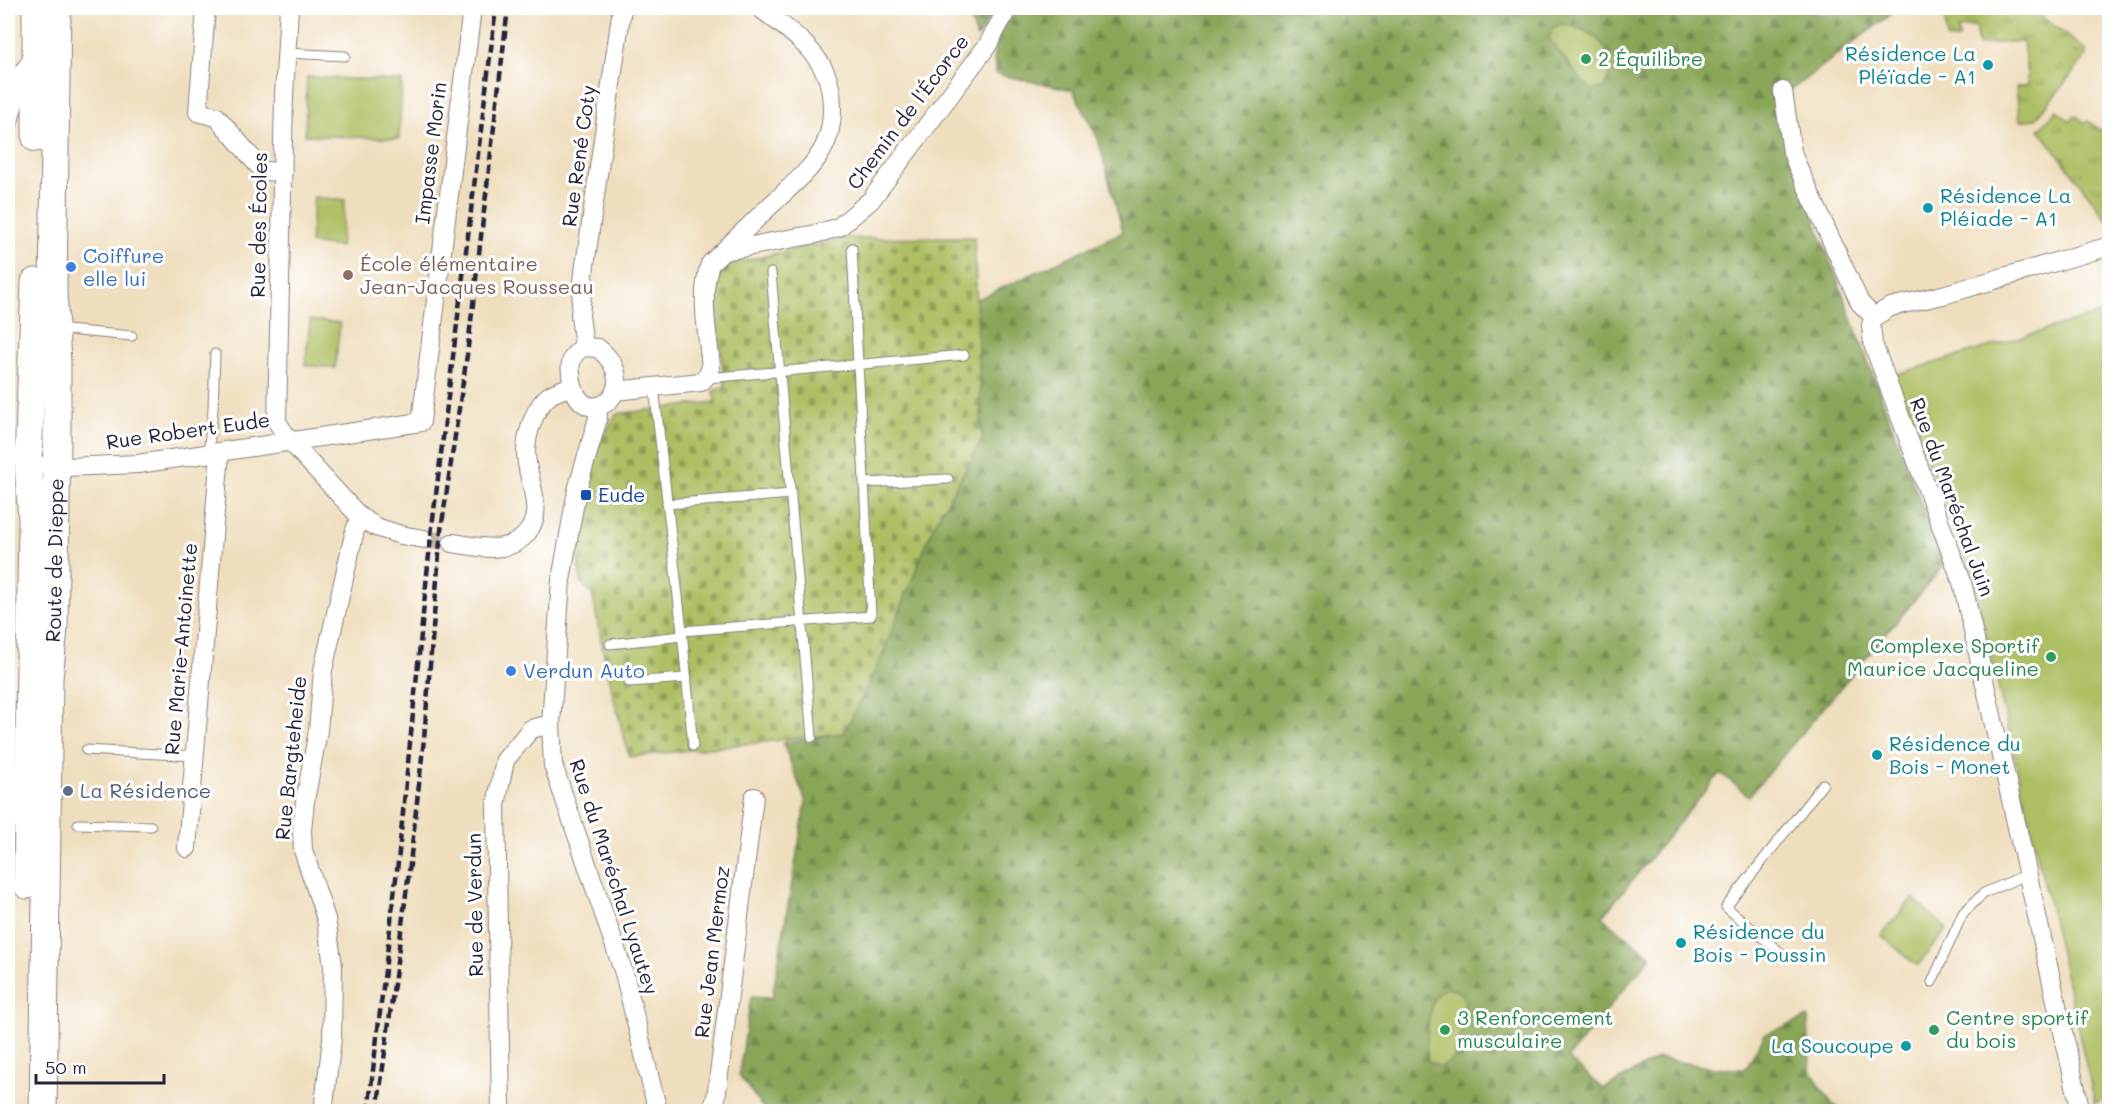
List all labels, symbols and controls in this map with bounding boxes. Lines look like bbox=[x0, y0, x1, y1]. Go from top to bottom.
street label: Chemin de l'Écorce bbox=[840, 29, 974, 194]
place label: Résidence La Pléïade - A1 bbox=[1845, 40, 1976, 89]
place label: 2 Équilibre bbox=[1598, 45, 1703, 71]
marker: 2 Équilibre bbox=[1579, 52, 1593, 66]
marker: Résidence La Pléïade - A1 bbox=[1981, 58, 1995, 72]
street label: Impasse Morin bbox=[408, 80, 452, 225]
street label: Rue René Coty bbox=[555, 83, 601, 228]
street label: Rue des Écoles bbox=[244, 152, 272, 298]
place label: Résidence La Pléiade - A1 bbox=[1940, 182, 2071, 231]
marker: Résidence La Pléiade - A1 bbox=[1921, 201, 1935, 215]
place label: Coiffure elle lui bbox=[83, 242, 164, 291]
place label: École élémentaire Jean-Jacques Rousseau bbox=[360, 250, 594, 299]
marker: Coiffure elle lui bbox=[64, 260, 78, 274]
marker: École élémentaire Jean-Jacques Rousseau bbox=[341, 268, 355, 282]
street label: Rue du Maréchal Juin bbox=[1905, 394, 2001, 600]
street label: Rue Robert Eude bbox=[104, 406, 271, 454]
street label: Route de Dieppe bbox=[39, 478, 68, 643]
place label: Eude bbox=[598, 481, 645, 507]
marker: Eude bbox=[579, 488, 593, 502]
street label: Rue Marie-Antoinette bbox=[158, 542, 202, 756]
place label: Complexe Sportif Maurice Jacqueline bbox=[1847, 632, 2040, 681]
marker: Complexe Sportif Maurice Jacqueline bbox=[2044, 650, 2058, 664]
place label: Verdun Auto bbox=[523, 657, 645, 683]
marker: Verdun Auto bbox=[504, 664, 518, 678]
street label: Rue Bargteheide bbox=[268, 674, 312, 841]
place label: Résidence du Bois - Monet bbox=[1889, 730, 2021, 779]
marker: Résidence du Bois - Monet bbox=[1870, 748, 1884, 762]
street label: Rue du Maréchal Lyautey bbox=[565, 756, 665, 998]
place label: La Résidence bbox=[80, 777, 211, 803]
marker: La Résidence bbox=[61, 784, 75, 798]
street label: Rue de Verdun bbox=[460, 833, 488, 977]
street label: Rue Jean Mermoz bbox=[688, 864, 734, 1039]
place label: Résidence du Bois - Poussin bbox=[1693, 918, 1826, 967]
marker: Résidence du Bois - Poussin bbox=[1674, 936, 1688, 950]
place label: 3 Renforcement musculaire bbox=[1457, 1004, 1613, 1053]
place label: Centre sportif du bois bbox=[1946, 1004, 2089, 1053]
marker: 3 Renforcement musculaire bbox=[1438, 1023, 1452, 1037]
marker: Centre sportif du bois bbox=[1927, 1023, 1941, 1037]
place label: La Soucoupe bbox=[1771, 1032, 1894, 1058]
marker: La Soucoupe bbox=[1899, 1039, 1913, 1053]
scale bar bbox=[36, 1047, 164, 1085]
text: 50 m bbox=[45, 1055, 87, 1079]

